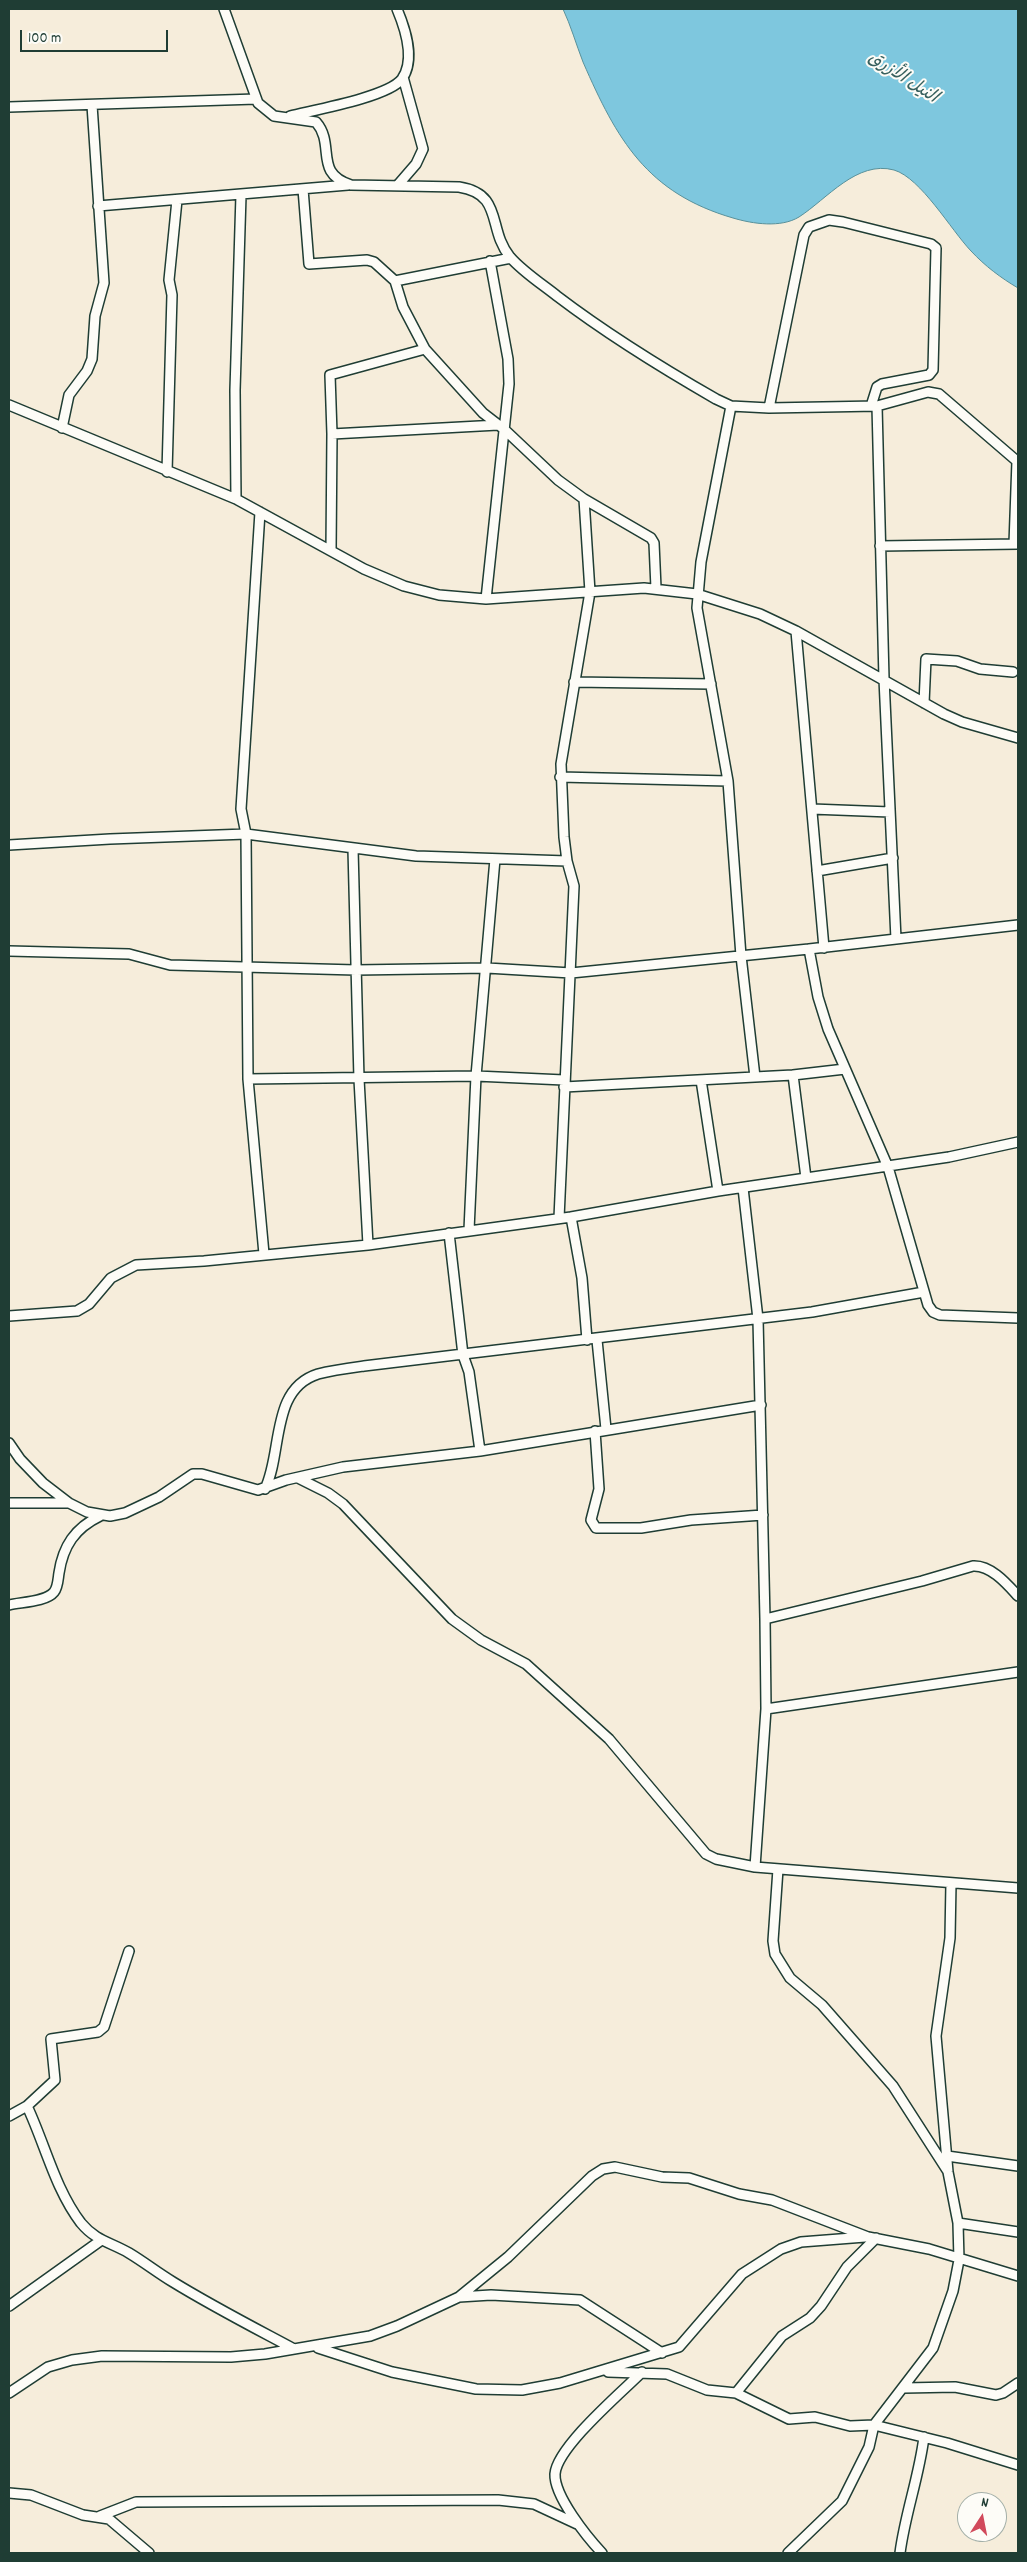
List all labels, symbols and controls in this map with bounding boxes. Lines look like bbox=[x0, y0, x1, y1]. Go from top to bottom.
scale bar bbox=[22, 20, 170, 52]
text: 100 m bbox=[28, 28, 61, 50]
water label: النيل الأزرق bbox=[863, 48, 941, 110]
north arrow bbox=[957, 2492, 1007, 2542]
text: N bbox=[979, 2493, 990, 2514]

